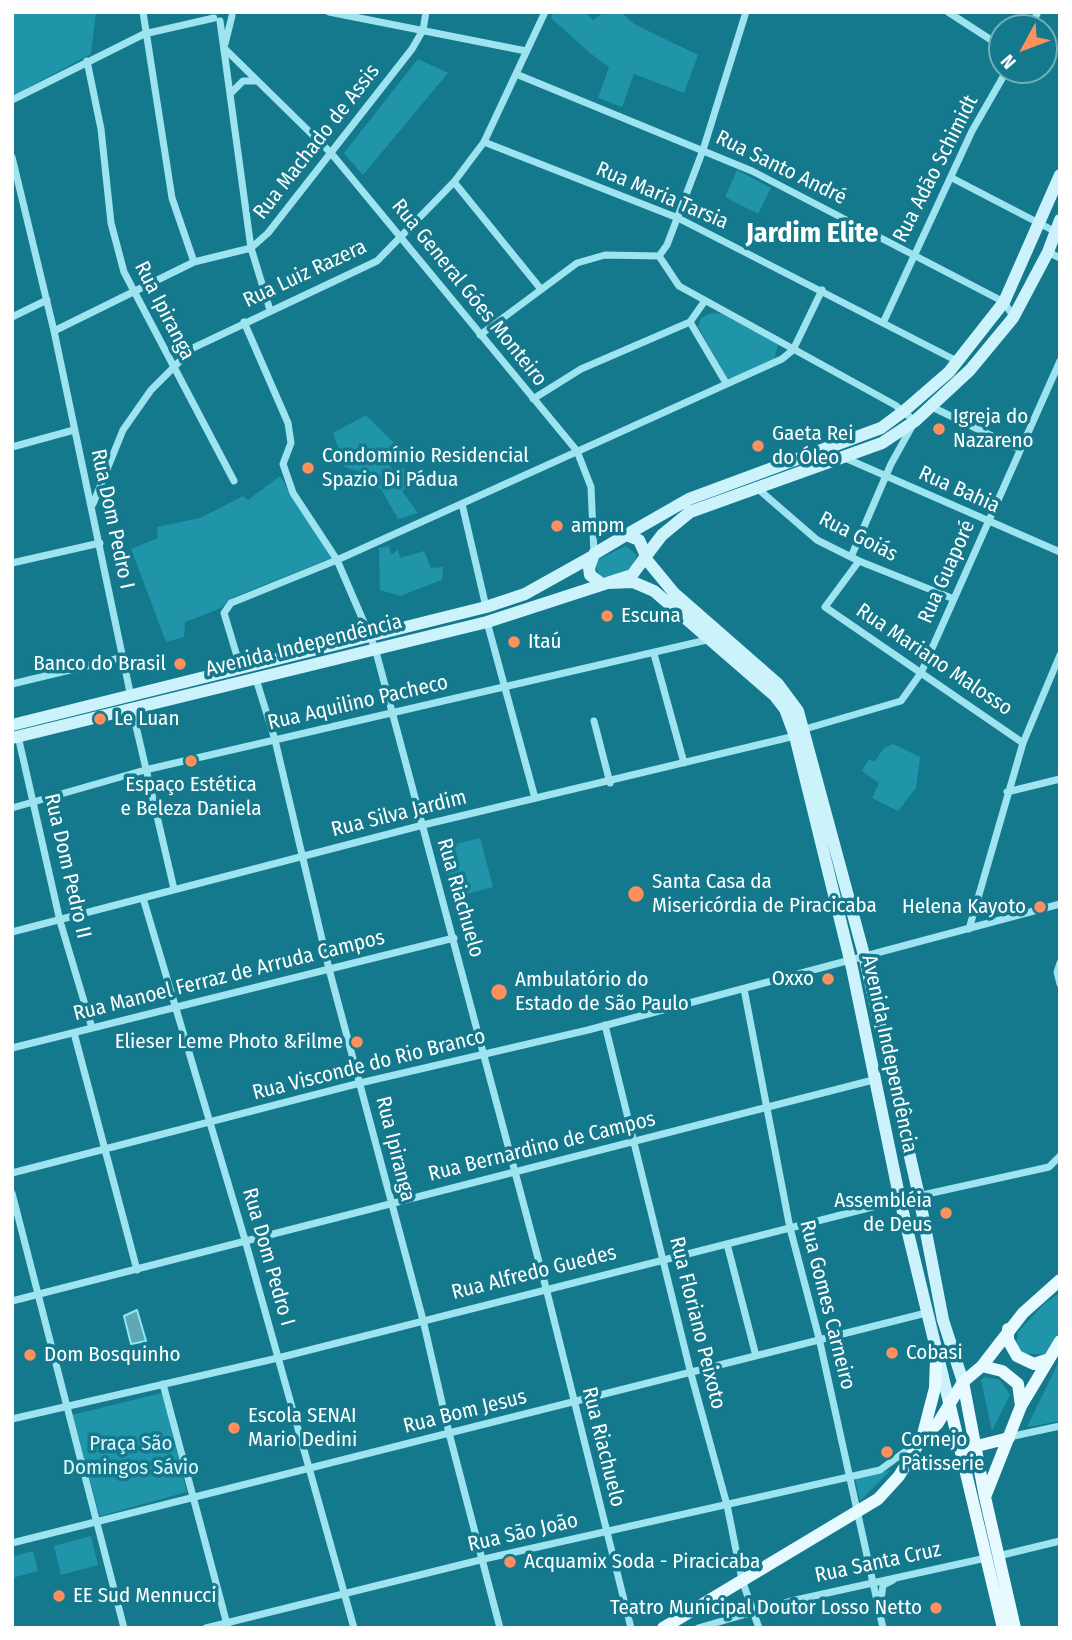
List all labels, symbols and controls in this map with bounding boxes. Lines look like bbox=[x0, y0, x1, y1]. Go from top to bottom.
north arrow bbox=[988, 14, 1058, 84]
text: N bbox=[996, 50, 1021, 74]
street label: Rua Machado de Assis bbox=[249, 59, 385, 225]
street label: Rua Adão Schimidt bbox=[888, 91, 984, 247]
street label: Rua Santo André bbox=[711, 125, 851, 211]
street label: Rua Maria Tarsia bbox=[592, 157, 732, 235]
street label: Rua General Góes Monteiro bbox=[386, 194, 552, 392]
district label: Jardim Elite bbox=[746, 217, 878, 251]
street label: Rua Luiz Razera bbox=[239, 234, 371, 314]
street label: Rua Ipiranga bbox=[128, 257, 200, 365]
place label: Igreja do Nazareno bbox=[953, 404, 1034, 454]
place label: Gaeta Rei do Óleo bbox=[772, 421, 853, 471]
marker: Igreja do Nazareno bbox=[931, 421, 947, 437]
marker: Gaeta Rei do Óleo bbox=[750, 438, 766, 454]
place label: Condomínio Residencial Spazio Di Pádua bbox=[322, 443, 529, 493]
street label: Rua Dom Pedro I bbox=[85, 447, 139, 591]
marker: Condomínio Residencial Spazio Di Pádua bbox=[300, 460, 316, 476]
street label: Rua Bahia bbox=[915, 461, 1003, 519]
street label: Rua Goiás bbox=[814, 506, 902, 568]
place label: ampm bbox=[571, 513, 625, 539]
street label: Rua Guaporé bbox=[913, 516, 981, 628]
marker: ampm bbox=[549, 518, 565, 534]
street label: Rua Mariano Malosso bbox=[851, 598, 1017, 722]
place label: Escuna bbox=[621, 603, 681, 629]
marker: Escuna bbox=[599, 608, 615, 624]
street label: Avenida Independência bbox=[203, 609, 405, 683]
place label: Itaú bbox=[528, 629, 561, 655]
marker: Itaú bbox=[506, 634, 522, 650]
place label: Banco do Brasil bbox=[33, 651, 166, 677]
marker: Banco do Brasil bbox=[172, 656, 188, 672]
street label: Rua Aquilino Pacheco bbox=[265, 670, 451, 736]
place label: Le Luan bbox=[114, 706, 179, 732]
marker: Le Luan bbox=[92, 711, 108, 727]
marker: Espaço Estética e Beleza Daniela bbox=[183, 753, 199, 769]
place label: Espaço Estética e Beleza Daniela bbox=[121, 772, 261, 822]
street label: Rua Silva Jardim bbox=[329, 785, 469, 843]
street label: Rua Dom Pedro II bbox=[38, 791, 96, 941]
street label: Rua Riachuelo bbox=[431, 836, 489, 960]
place label: Santa Casa da Misericórdia de Piracicaba bbox=[652, 869, 877, 919]
marker: Santa Casa da Misericórdia de Piracicaba bbox=[626, 884, 646, 904]
place label: Helena Kayoto bbox=[902, 894, 1026, 920]
marker: Helena Kayoto bbox=[1032, 899, 1048, 915]
street label: Rua Manoel Ferraz de Arruda Campos bbox=[71, 925, 387, 1027]
street label: Avenida Independência bbox=[856, 953, 922, 1155]
place label: Oxxo bbox=[772, 966, 814, 992]
place label: Ambulatório do Estado de São Paulo bbox=[515, 967, 689, 1017]
marker: Oxxo bbox=[820, 971, 836, 987]
marker: Ambulatório do Estado de São Paulo bbox=[489, 982, 509, 1002]
street label: Rua Visconde do Rio Branco bbox=[250, 1024, 488, 1106]
place label: Elieser Leme Photo &Filme bbox=[115, 1029, 343, 1055]
marker: Elieser Leme Photo &Filme bbox=[349, 1034, 365, 1050]
street label: Rua Ipiranga bbox=[370, 1094, 420, 1204]
street label: Rua Bernardino de Campos bbox=[426, 1107, 658, 1187]
street label: Rua Dom Pedro I bbox=[236, 1185, 300, 1329]
place label: Assembléia de Deus bbox=[834, 1188, 932, 1238]
marker: Assembléia de Deus bbox=[938, 1205, 954, 1221]
street label: Rua Gomes Carneiro bbox=[794, 1218, 860, 1392]
street label: Rua Floriano Peixoto bbox=[663, 1234, 731, 1412]
street label: Rua Alfredo Guedes bbox=[449, 1240, 619, 1306]
place label: Cobasi bbox=[906, 1340, 963, 1366]
place label: Dom Bosquinho bbox=[44, 1342, 181, 1368]
marker: Cobasi bbox=[884, 1345, 900, 1361]
marker: Dom Bosquinho bbox=[22, 1347, 38, 1363]
street label: Rua Bom Jesus bbox=[401, 1384, 529, 1440]
street label: Rua Riachuelo bbox=[576, 1384, 630, 1510]
place label: Escola SENAI Mario Dedini bbox=[248, 1403, 357, 1453]
marker: Escola SENAI Mario Dedini bbox=[226, 1420, 242, 1436]
place label: Cornejo Pâtisserie bbox=[901, 1427, 984, 1477]
park label: Praça São Domingos Sávio bbox=[63, 1431, 199, 1481]
marker: Cornejo Pâtisserie bbox=[879, 1444, 895, 1460]
street label: Rua São João bbox=[465, 1508, 581, 1558]
street label: Rua Santa Cruz bbox=[813, 1537, 943, 1589]
place label: Acquamix Soda - Piracicaba bbox=[524, 1549, 760, 1575]
marker: Acquamix Soda - Piracicaba bbox=[502, 1554, 518, 1570]
place label: EE Sud Mennucci bbox=[73, 1583, 217, 1609]
marker: EE Sud Mennucci bbox=[51, 1588, 67, 1604]
place label: Teatro Municipal Doutor Losso Netto bbox=[610, 1595, 922, 1621]
marker: Teatro Municipal Doutor Losso Netto bbox=[928, 1600, 944, 1616]

